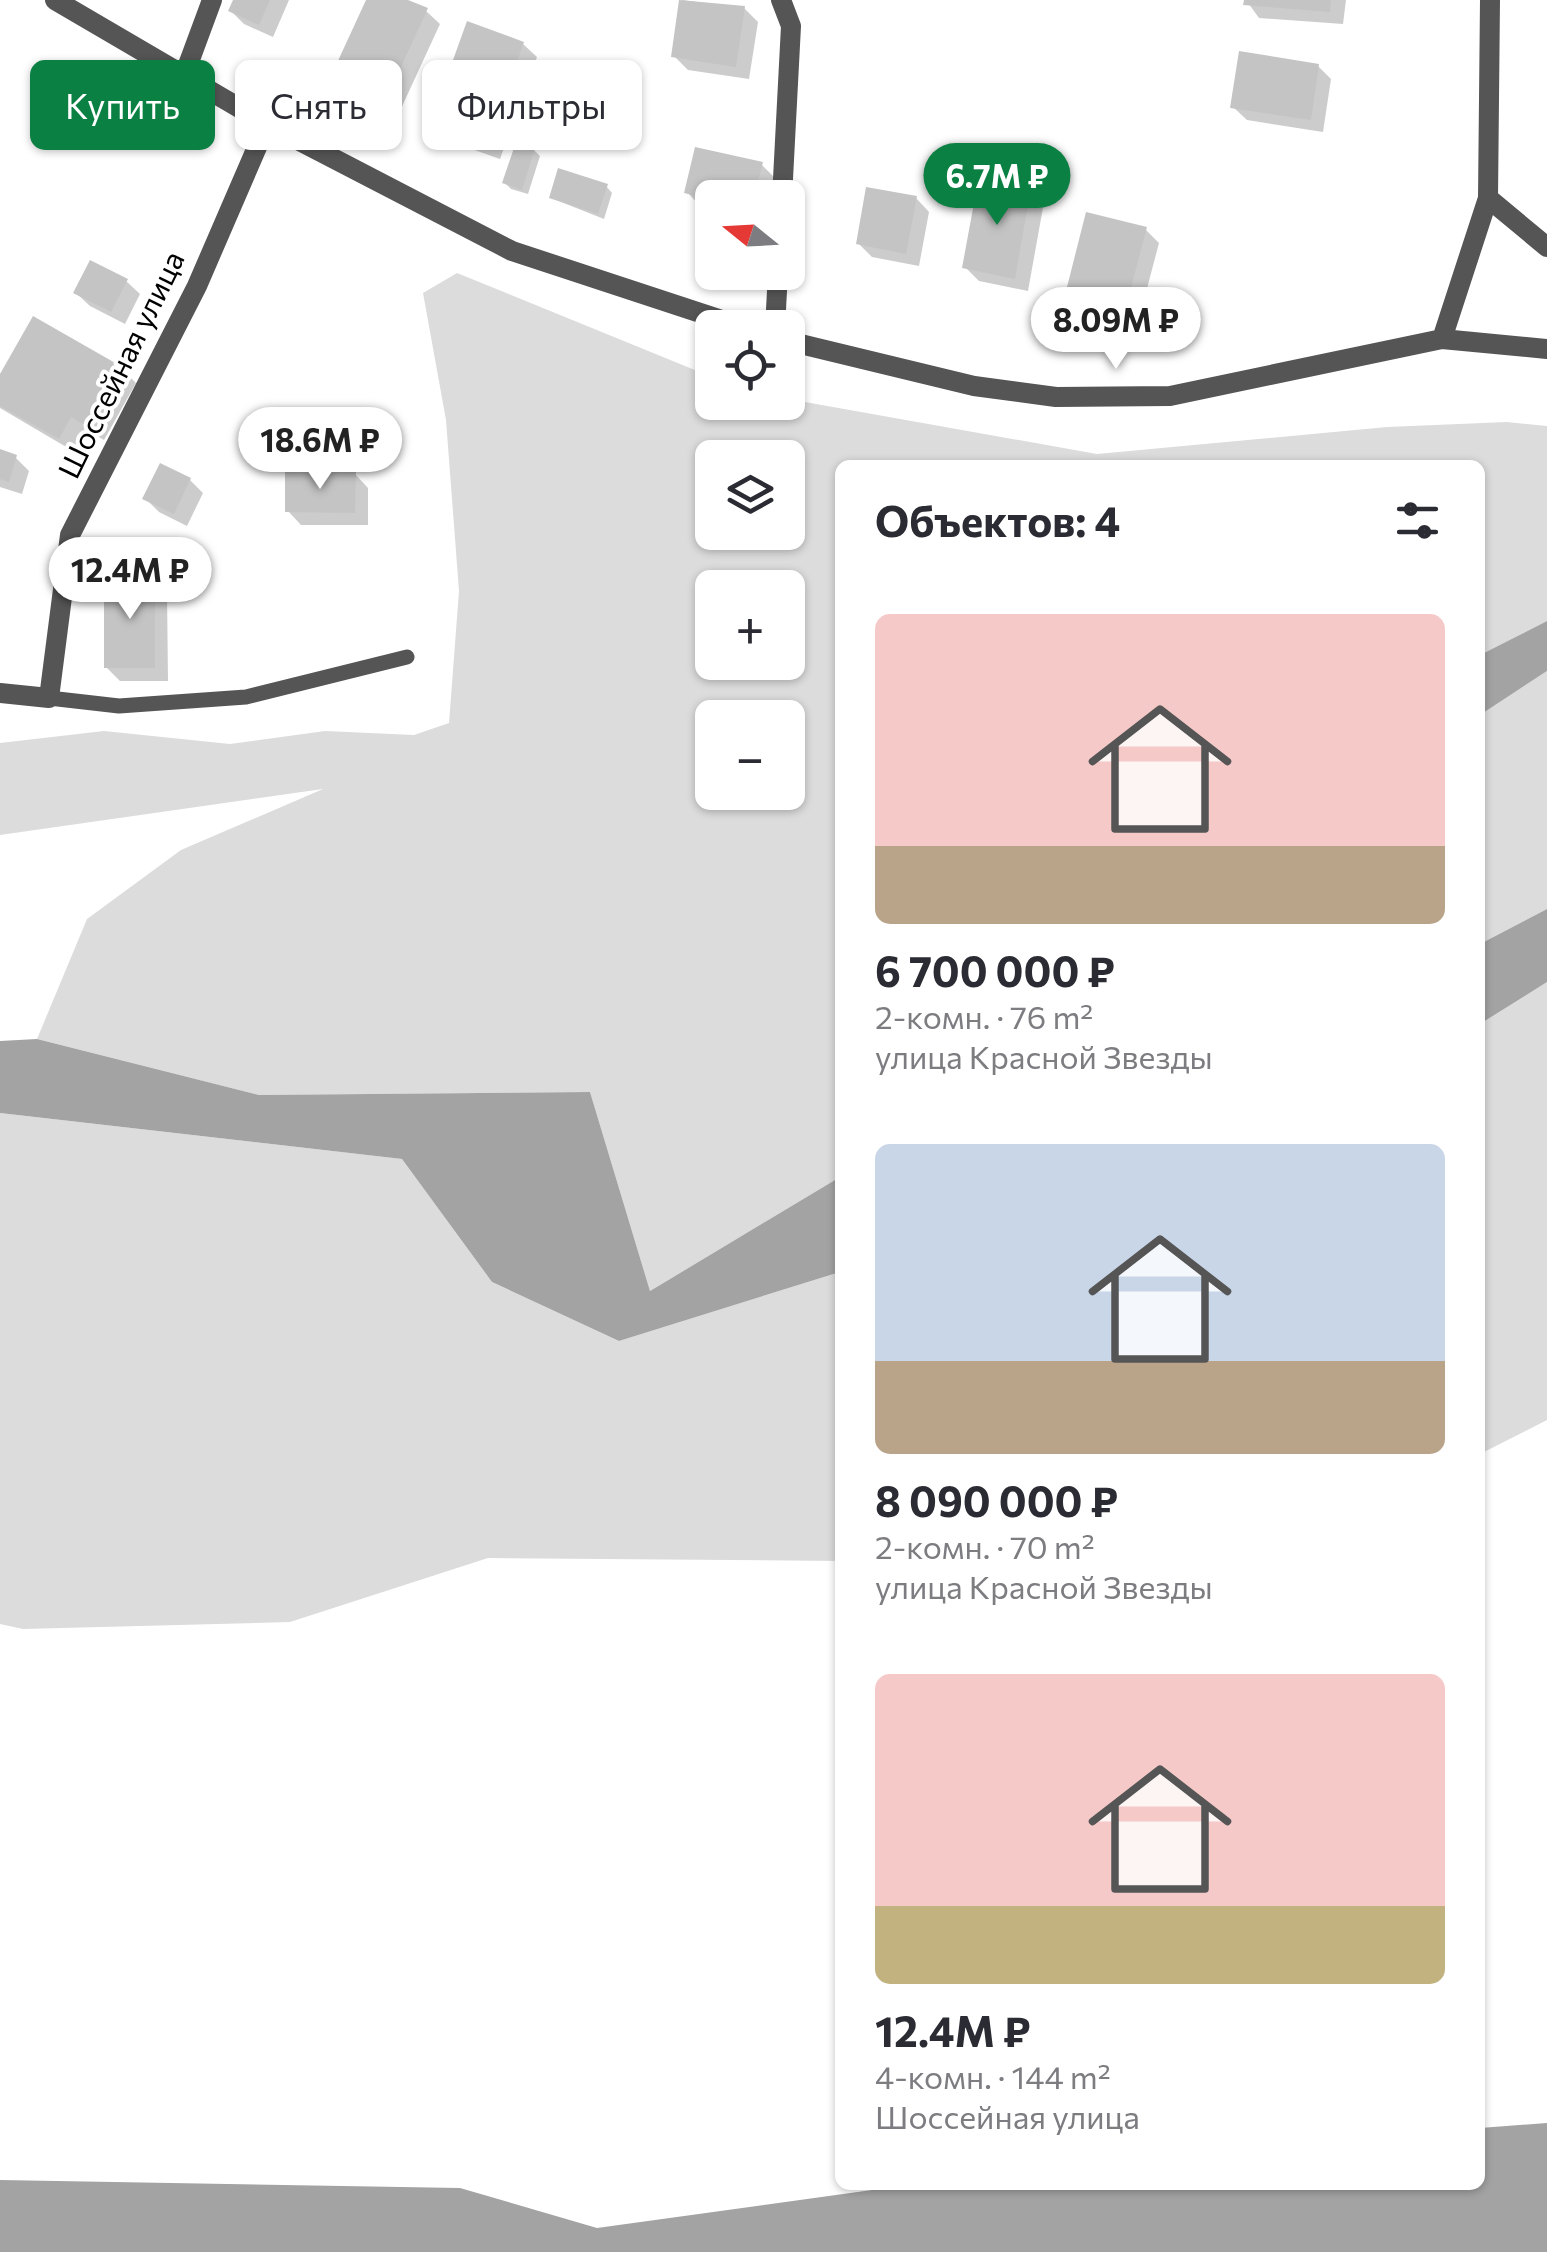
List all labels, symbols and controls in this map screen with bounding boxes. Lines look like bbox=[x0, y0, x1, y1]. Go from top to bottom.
chip: Купить bbox=[30, 60, 215, 150]
chip: Снять bbox=[235, 60, 402, 150]
chip: Фильтры bbox=[422, 60, 642, 150]
pin: 6.7M ₽ bbox=[916, 143, 1078, 228]
text: 6.7M ₽ bbox=[945, 155, 1049, 195]
north arrow bbox=[695, 180, 805, 290]
map controls bbox=[695, 180, 805, 810]
street label: Шоссейная улица bbox=[49, 244, 191, 484]
pin: 8.09M ₽ bbox=[1024, 287, 1208, 372]
text: 8.09M ₽ bbox=[1053, 299, 1179, 339]
button: locate bbox=[695, 310, 805, 420]
pin: 18.6M ₽ bbox=[228, 407, 412, 492]
text: 18.6M ₽ bbox=[260, 419, 380, 459]
button: layers bbox=[695, 440, 805, 550]
icon: filters bbox=[1390, 493, 1445, 548]
text: Объектов: 4 bbox=[875, 494, 1120, 546]
pin: 12.4M ₽ bbox=[38, 537, 222, 622]
text: 12.4M ₽ bbox=[71, 549, 189, 589]
button: + bbox=[695, 570, 805, 680]
icon: home bbox=[1070, 679, 1250, 859]
button: − bbox=[695, 700, 805, 810]
text: 6 700 000 ₽ bbox=[875, 944, 1115, 996]
text: 2-комн. · 76 m² bbox=[875, 996, 1093, 1036]
text: улица Красной Звезды bbox=[875, 1036, 1213, 1076]
icon: home bbox=[1070, 1209, 1250, 1389]
text: 8 090 000 ₽ bbox=[875, 1474, 1118, 1526]
text: 2-комн. · 70 m² bbox=[875, 1526, 1095, 1566]
text: улица Красной Звезды bbox=[875, 1566, 1213, 1606]
icon: home bbox=[1070, 1739, 1250, 1919]
text: 12.4M ₽ bbox=[875, 2004, 1031, 2056]
text: 4-комн. · 144 m² bbox=[875, 2056, 1111, 2096]
text: Шоссейная улица bbox=[875, 2096, 1140, 2136]

